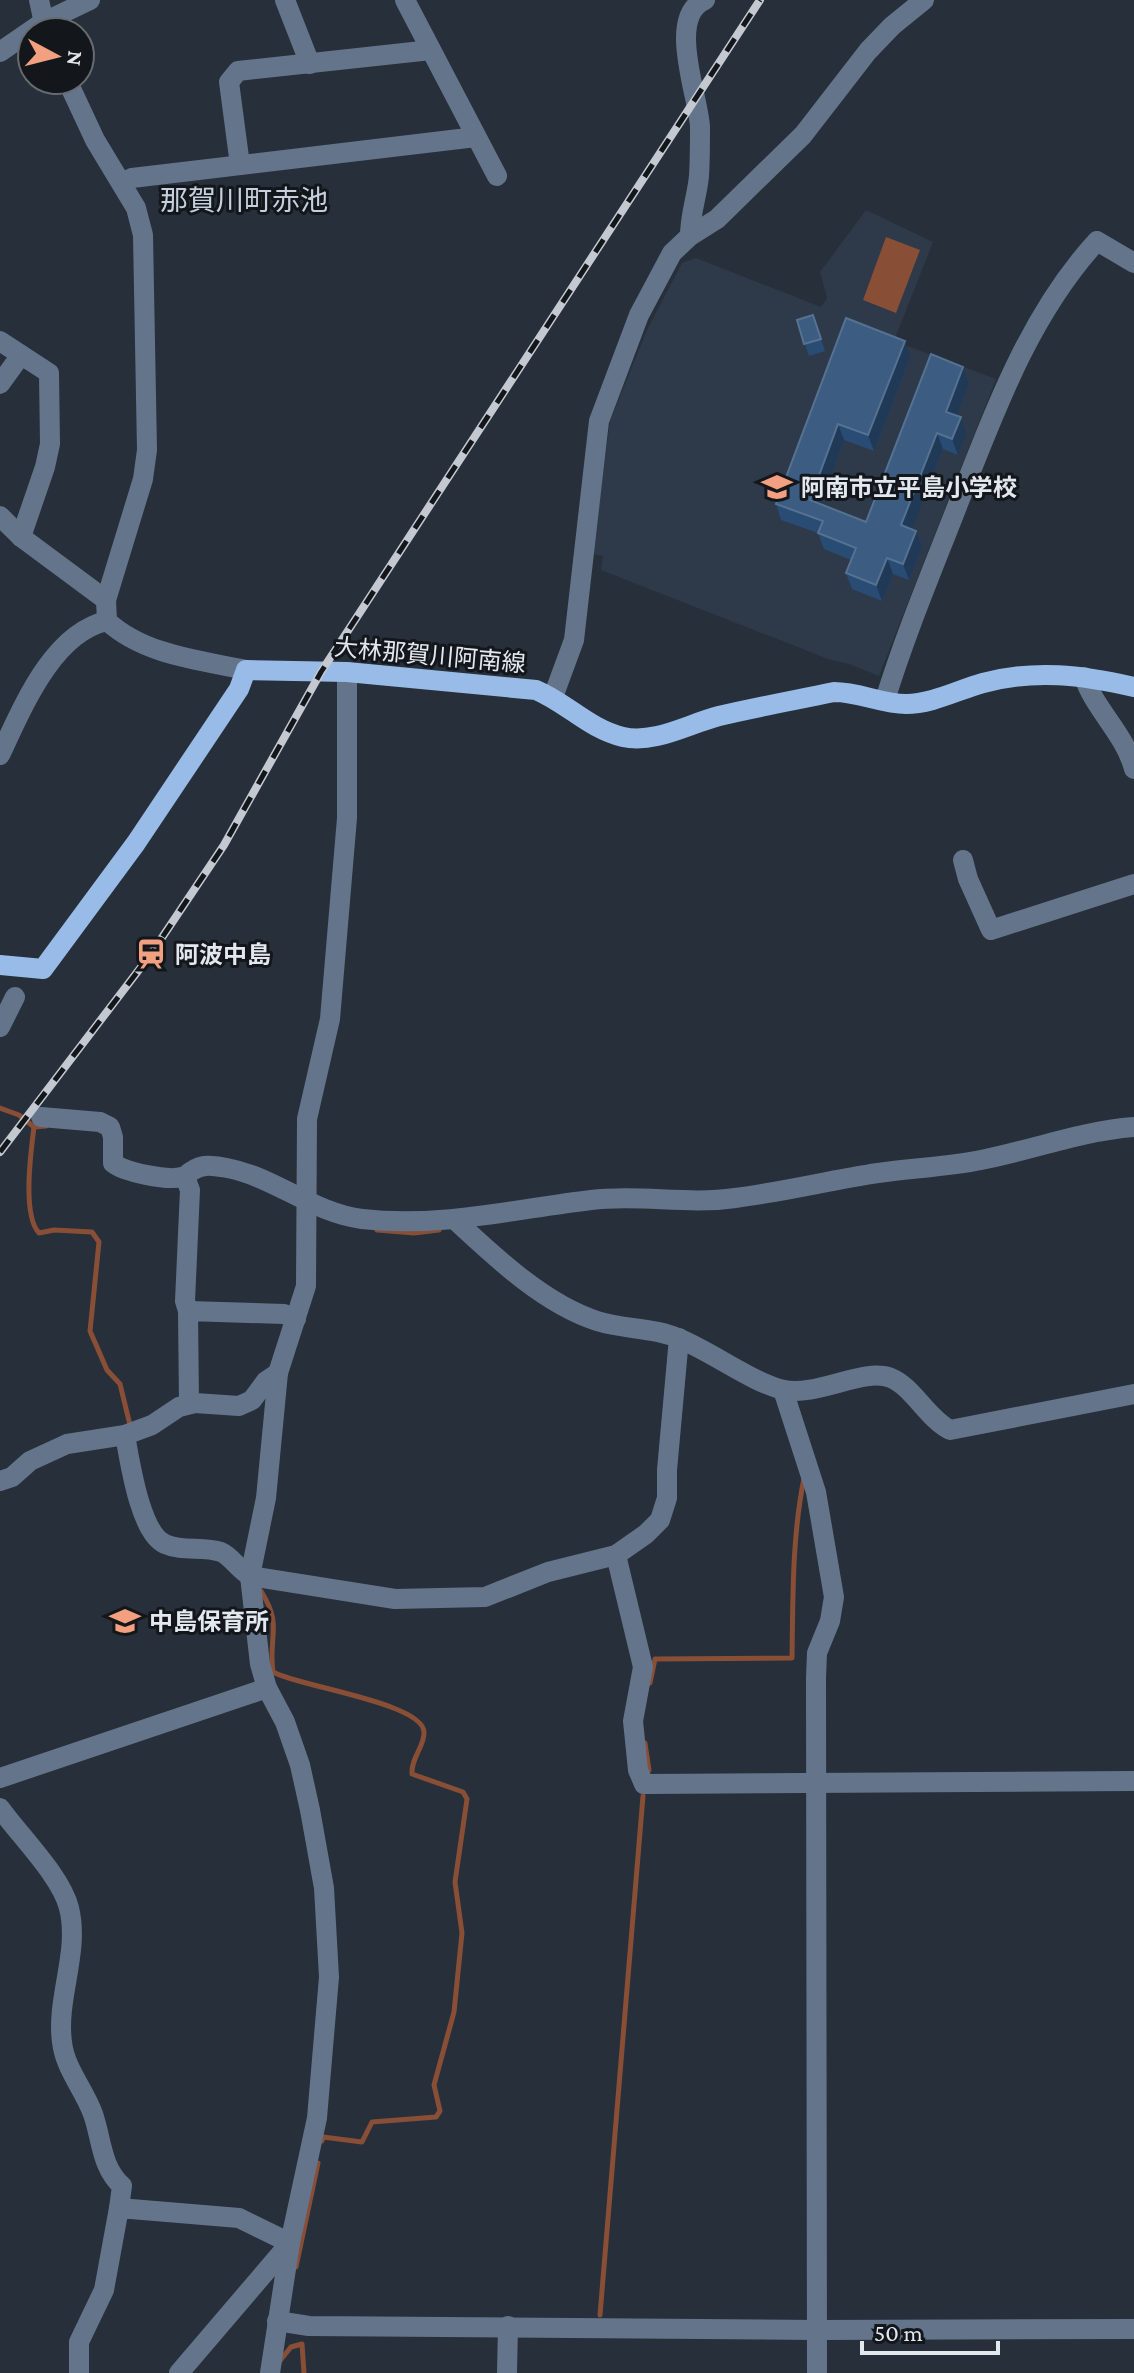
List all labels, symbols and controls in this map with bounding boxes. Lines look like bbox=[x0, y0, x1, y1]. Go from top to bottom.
north arrow bbox=[16, 16, 96, 96]
text: N bbox=[62, 49, 89, 67]
district label: 那賀川町赤池 bbox=[160, 185, 328, 216]
school or university icon: 阿南市立平島小学校 bbox=[760, 470, 794, 504]
place label: 阿南市立平島小学校 bbox=[801, 474, 1017, 501]
street label: 大林那賀川阿南線 bbox=[333, 633, 527, 677]
station icon: 阿波中島 bbox=[134, 937, 168, 971]
place label: 阿波中島 bbox=[175, 941, 271, 968]
school or university icon: 中島保育所 bbox=[108, 1604, 142, 1638]
place label: 中島保育所 bbox=[149, 1608, 269, 1635]
scale bar bbox=[862, 2305, 998, 2355]
text: 50 m bbox=[874, 2319, 923, 2346]

